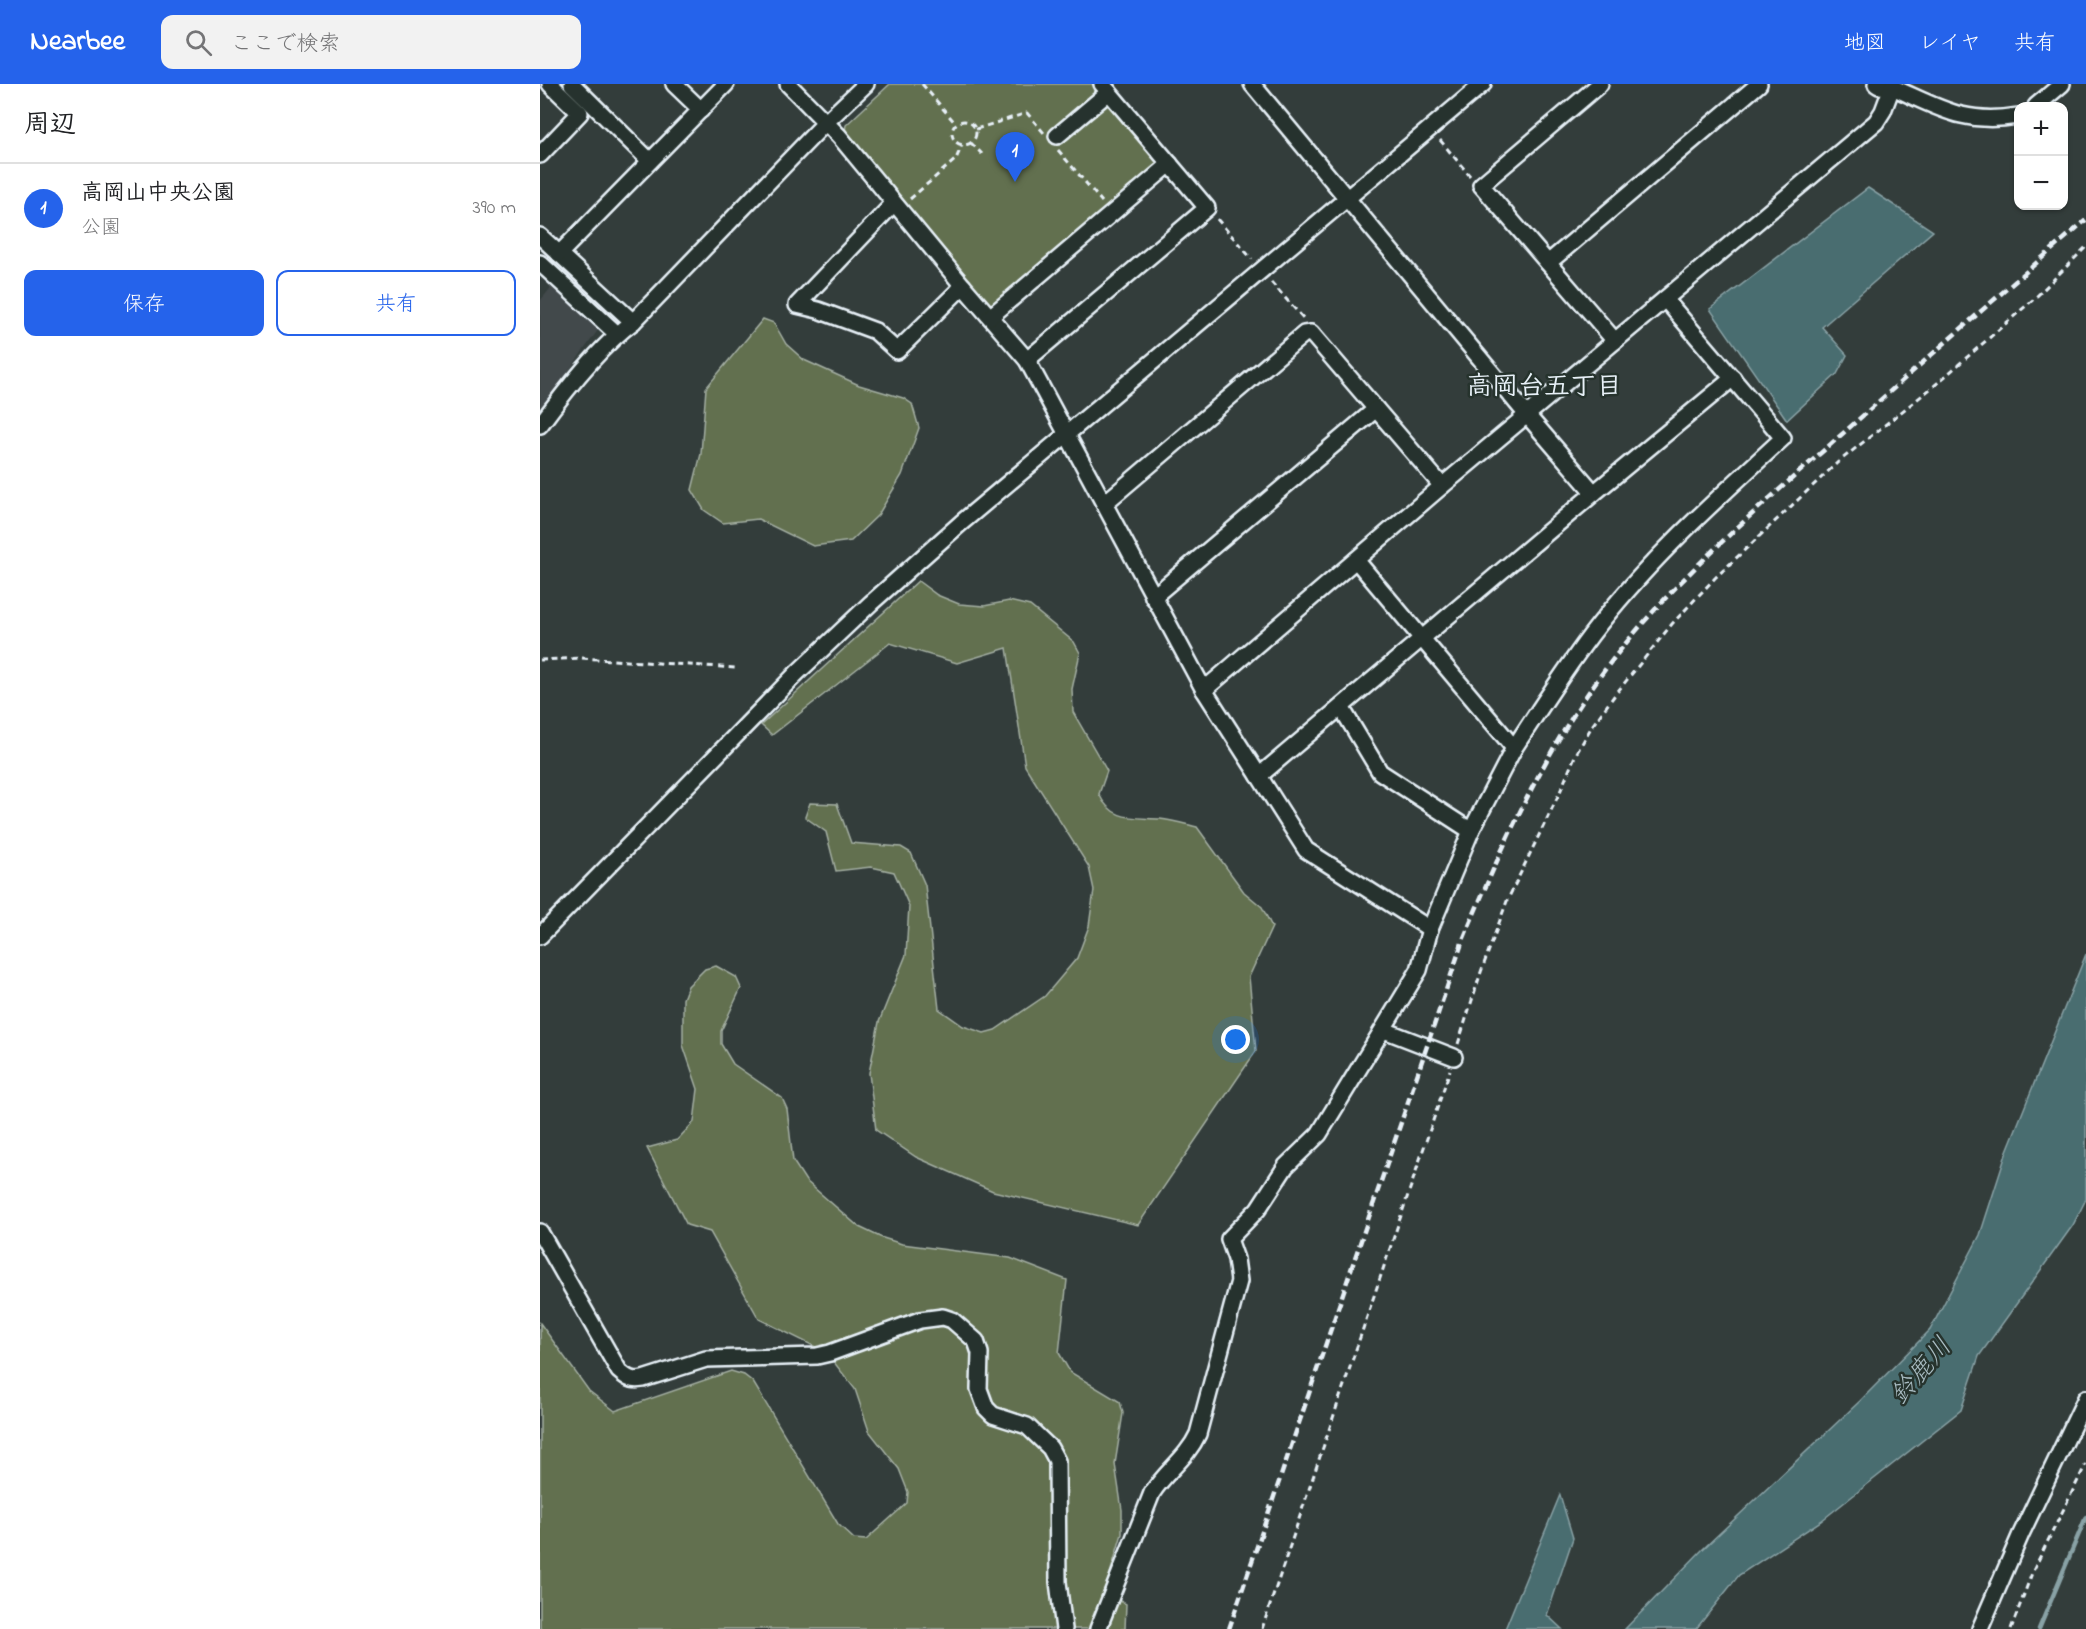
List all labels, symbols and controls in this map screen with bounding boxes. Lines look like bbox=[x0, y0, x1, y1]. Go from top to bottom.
search box bbox=[161, 15, 581, 69]
text: Nearbee bbox=[30, 22, 125, 63]
icon: search bbox=[182, 26, 215, 59]
text: ここで検索 bbox=[230, 29, 340, 61]
text: 地図 bbox=[1844, 29, 1886, 59]
text: レイヤ bbox=[1919, 29, 1981, 59]
text: 共有 bbox=[2014, 29, 2056, 59]
map controls bbox=[2014, 102, 2068, 210]
button: + bbox=[2014, 102, 2068, 156]
text: 周辺 bbox=[24, 107, 76, 145]
pin: 1 bbox=[996, 132, 1034, 182]
button: − bbox=[2014, 156, 2068, 210]
text: 高岡山中央公園 bbox=[81, 178, 235, 210]
text: 1 bbox=[40, 194, 47, 223]
text: 390 m bbox=[473, 194, 516, 223]
text: 公園 bbox=[81, 214, 121, 243]
button: 保存 bbox=[24, 270, 264, 336]
button: 共有 bbox=[276, 270, 516, 336]
district label: 高岡台五丁目 bbox=[1466, 369, 1622, 407]
your location bbox=[1221, 1025, 1250, 1054]
water label: 鈴鹿川 bbox=[1882, 1330, 1962, 1414]

